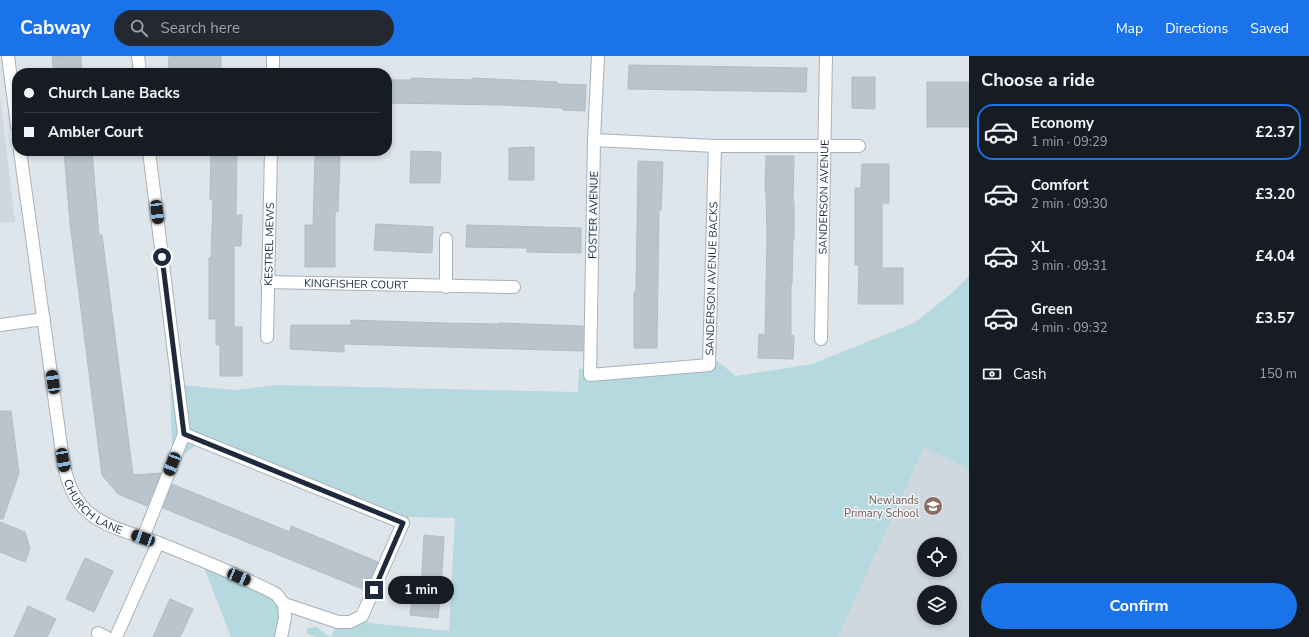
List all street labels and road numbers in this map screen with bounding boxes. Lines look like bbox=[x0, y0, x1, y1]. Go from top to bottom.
street label: SANDERSON AVENUE bbox=[815, 139, 833, 255]
street label: FOSTER AVENUE bbox=[585, 171, 602, 259]
street label: SANDERSON AVENUE BACKS bbox=[702, 201, 721, 356]
street label: KESTREL MEWS bbox=[261, 202, 278, 286]
street label: KINGFISHER COURT bbox=[304, 276, 408, 293]
street label: CHURCH LANE bbox=[60, 477, 125, 538]

